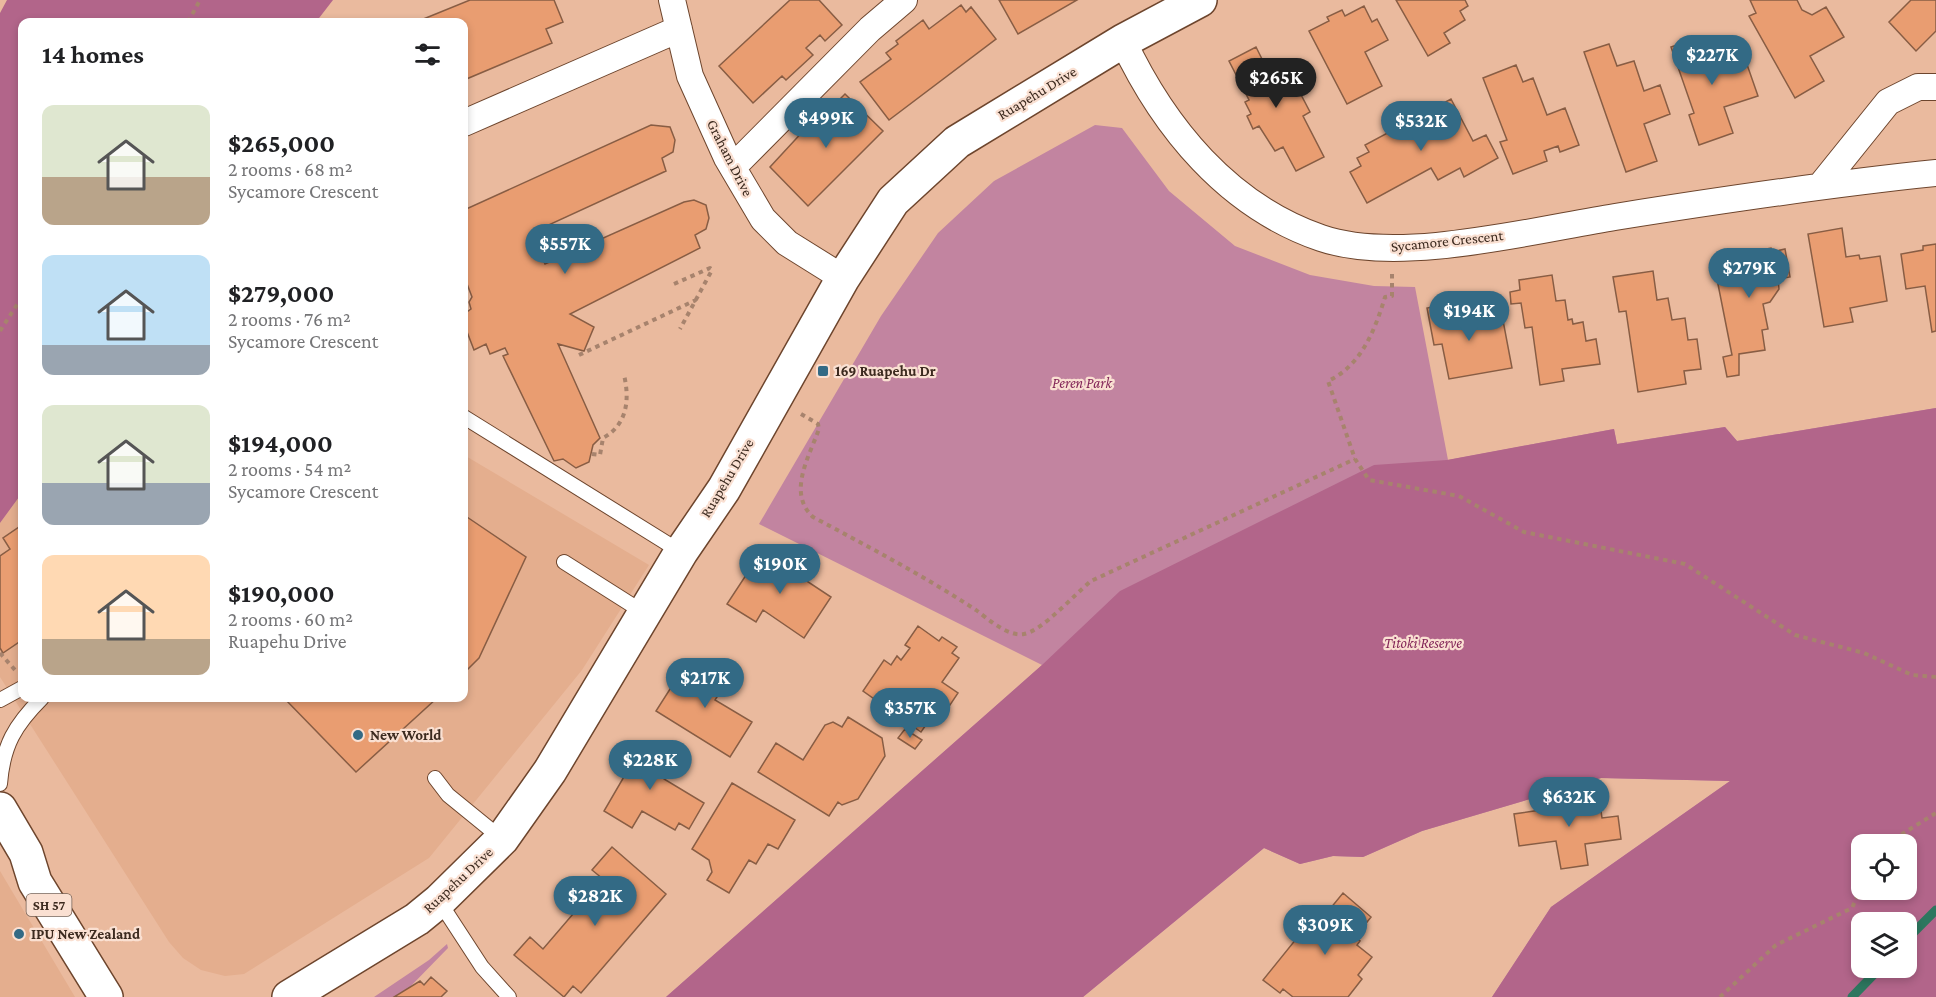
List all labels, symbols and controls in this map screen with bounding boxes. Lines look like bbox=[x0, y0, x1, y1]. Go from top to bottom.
pin: $227K bbox=[1670, 35, 1754, 86]
icon: filters bbox=[411, 38, 444, 71]
text: 14 homes bbox=[42, 40, 144, 69]
text: $227K bbox=[1686, 43, 1738, 65]
pin: $265K bbox=[1234, 58, 1318, 109]
street label: Ruapehu Drive bbox=[995, 63, 1080, 124]
text: $265K bbox=[1249, 66, 1303, 88]
pin: $499K bbox=[784, 98, 868, 149]
pin: $532K bbox=[1379, 101, 1463, 152]
text: $499K bbox=[798, 106, 854, 128]
text: $532K bbox=[1395, 109, 1447, 131]
street label: Graham Drive bbox=[704, 117, 756, 199]
icon: home bbox=[90, 129, 162, 201]
text: $265,000 bbox=[228, 129, 335, 158]
text: 2 rooms · 68 m² bbox=[228, 158, 353, 180]
text: Sycamore Crescent bbox=[228, 180, 378, 202]
pin: $557K bbox=[523, 224, 607, 275]
street label: Sycamore Crescent bbox=[1390, 227, 1505, 256]
text: $557K bbox=[539, 232, 591, 254]
pin: $279K bbox=[1707, 248, 1791, 299]
text: $279K bbox=[1722, 256, 1776, 278]
icon: home bbox=[90, 279, 162, 351]
text: $279,000 bbox=[228, 279, 334, 308]
pin: $194K bbox=[1427, 291, 1511, 342]
text: $194K bbox=[1443, 299, 1495, 321]
text: 2 rooms · 76 m² bbox=[228, 308, 351, 330]
text: Sycamore Crescent bbox=[228, 330, 378, 352]
place label: 169 Ruapehu Dr bbox=[835, 363, 936, 379]
marker: 169 Ruapehu Dr bbox=[816, 364, 830, 378]
park label: Peren Park bbox=[1052, 375, 1113, 391]
icon: home bbox=[90, 429, 162, 501]
text: $194,000 bbox=[228, 429, 333, 458]
street label: Ruapehu Drive bbox=[697, 435, 758, 521]
text: 2 rooms · 54 m² bbox=[228, 458, 351, 480]
text: Sycamore Crescent bbox=[228, 480, 378, 502]
pin: $190K bbox=[738, 544, 822, 595]
text: $190K bbox=[753, 552, 807, 574]
icon: home bbox=[90, 579, 162, 651]
text: $190,000 bbox=[228, 579, 335, 608]
text: 2 rooms · 60 m² bbox=[228, 608, 353, 630]
text: Ruapehu Drive bbox=[228, 630, 347, 652]
park label: Titoki Reserve bbox=[1384, 635, 1462, 651]
pin: $217K bbox=[663, 658, 747, 709]
text: $217K bbox=[680, 666, 730, 688]
pin: $357K bbox=[868, 688, 952, 739]
text: $357K bbox=[884, 696, 936, 718]
place label: New World bbox=[370, 727, 442, 743]
marker: New World bbox=[351, 728, 365, 742]
pin: $228K bbox=[608, 740, 692, 791]
text: $228K bbox=[623, 748, 677, 770]
pin: $632K bbox=[1527, 777, 1611, 828]
text: $632K bbox=[1542, 785, 1596, 807]
map controls bbox=[1851, 834, 1917, 978]
button: locate bbox=[1851, 834, 1917, 900]
street label: Ruapehu Drive bbox=[420, 844, 497, 917]
pin: $282K bbox=[553, 876, 637, 927]
text: $282K bbox=[568, 884, 622, 906]
road number: SH 57 bbox=[26, 894, 72, 916]
pin: $309K bbox=[1283, 905, 1367, 956]
button: layers bbox=[1851, 912, 1917, 978]
text: $309K bbox=[1297, 913, 1353, 935]
place label: IPU New Zealand bbox=[31, 926, 141, 942]
marker: IPU New Zealand bbox=[12, 927, 26, 941]

